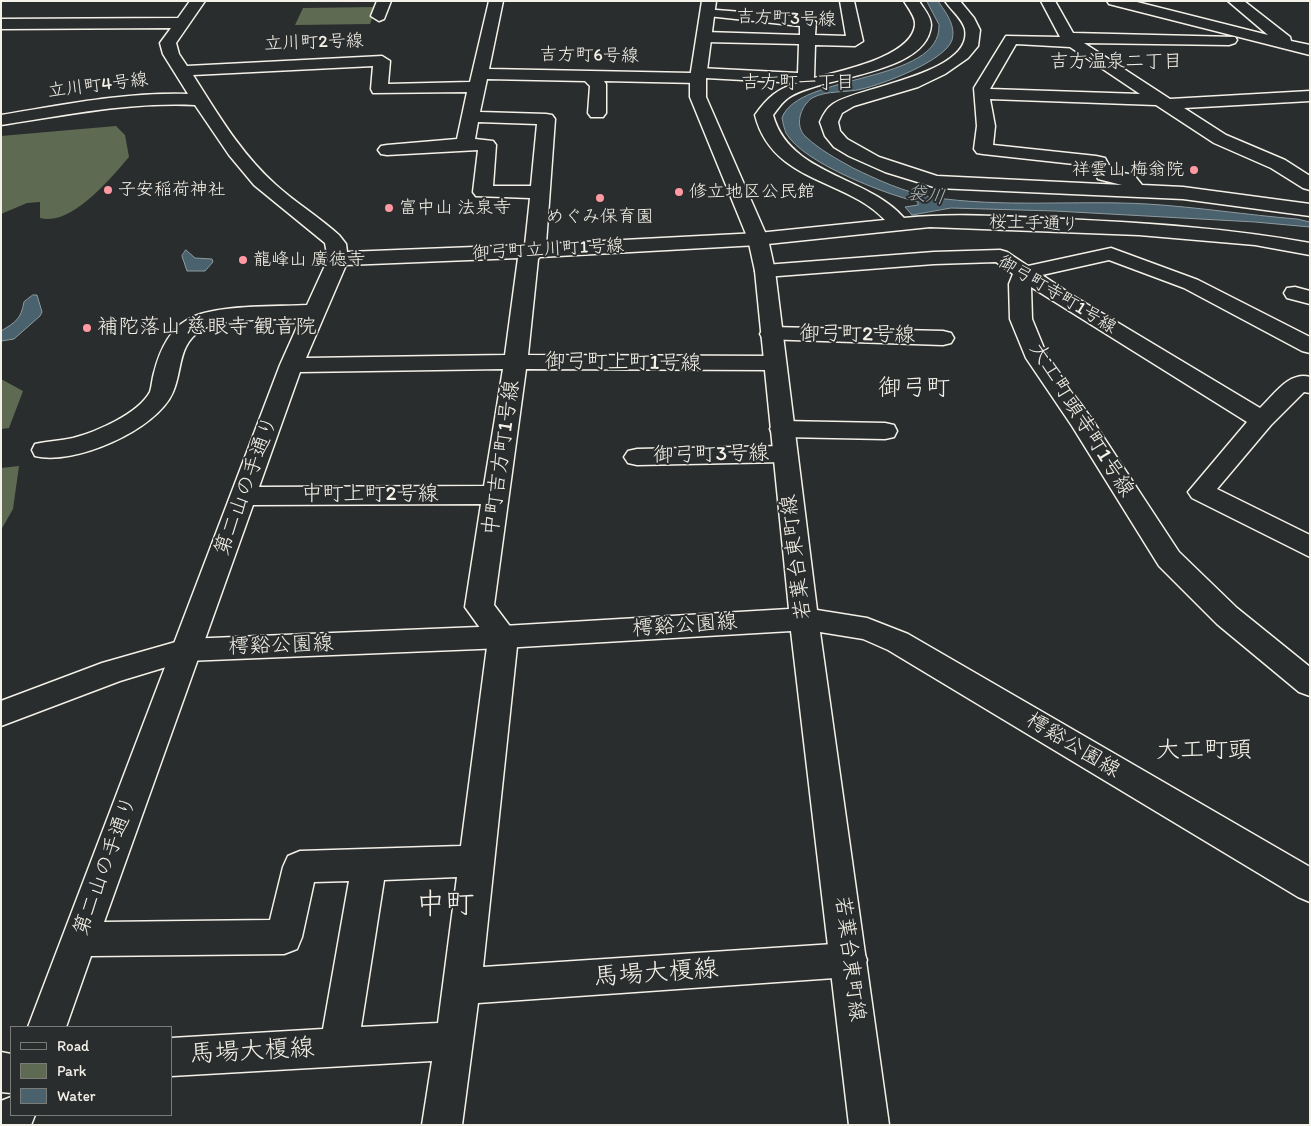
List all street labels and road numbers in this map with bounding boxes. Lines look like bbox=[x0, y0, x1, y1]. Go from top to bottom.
street label: 吉方町3号線 bbox=[736, 6, 836, 32]
street label: 立川町2号線 bbox=[264, 30, 364, 56]
street label: 吉方町6号線 bbox=[539, 44, 639, 68]
street label: 立川町4号線 bbox=[47, 69, 149, 103]
street label: 桜土手通り bbox=[989, 212, 1079, 236]
street label: 御弓町立川町1号線 bbox=[471, 235, 625, 265]
street label: 御弓町寺町1号線 bbox=[994, 251, 1120, 339]
street label: 御弓町2号線 bbox=[799, 321, 915, 349]
street label: 大工町頭寺町1号線 bbox=[1023, 338, 1139, 502]
street label: 御弓町上町1号線 bbox=[544, 349, 702, 377]
street label: 中町吉方町1号線 bbox=[479, 379, 525, 537]
street label: 第二山の手通り bbox=[210, 413, 284, 559]
street label: 御弓町3号線 bbox=[653, 441, 769, 469]
street label: 中町上町2号線 bbox=[301, 482, 439, 508]
street label: 若葉台東町線 bbox=[777, 493, 817, 621]
street label: 樗谿公園線 bbox=[632, 610, 738, 642]
street label: 樗谿公園線 bbox=[228, 632, 334, 660]
street label: 樗谿公園線 bbox=[1022, 708, 1124, 784]
street label: 第二山の手通り bbox=[69, 793, 143, 939]
street label: 若葉台東町線 bbox=[829, 895, 869, 1023]
street label: 馬場大榎線 bbox=[593, 955, 719, 993]
street label: 馬場大榎線 bbox=[189, 1034, 315, 1070]

